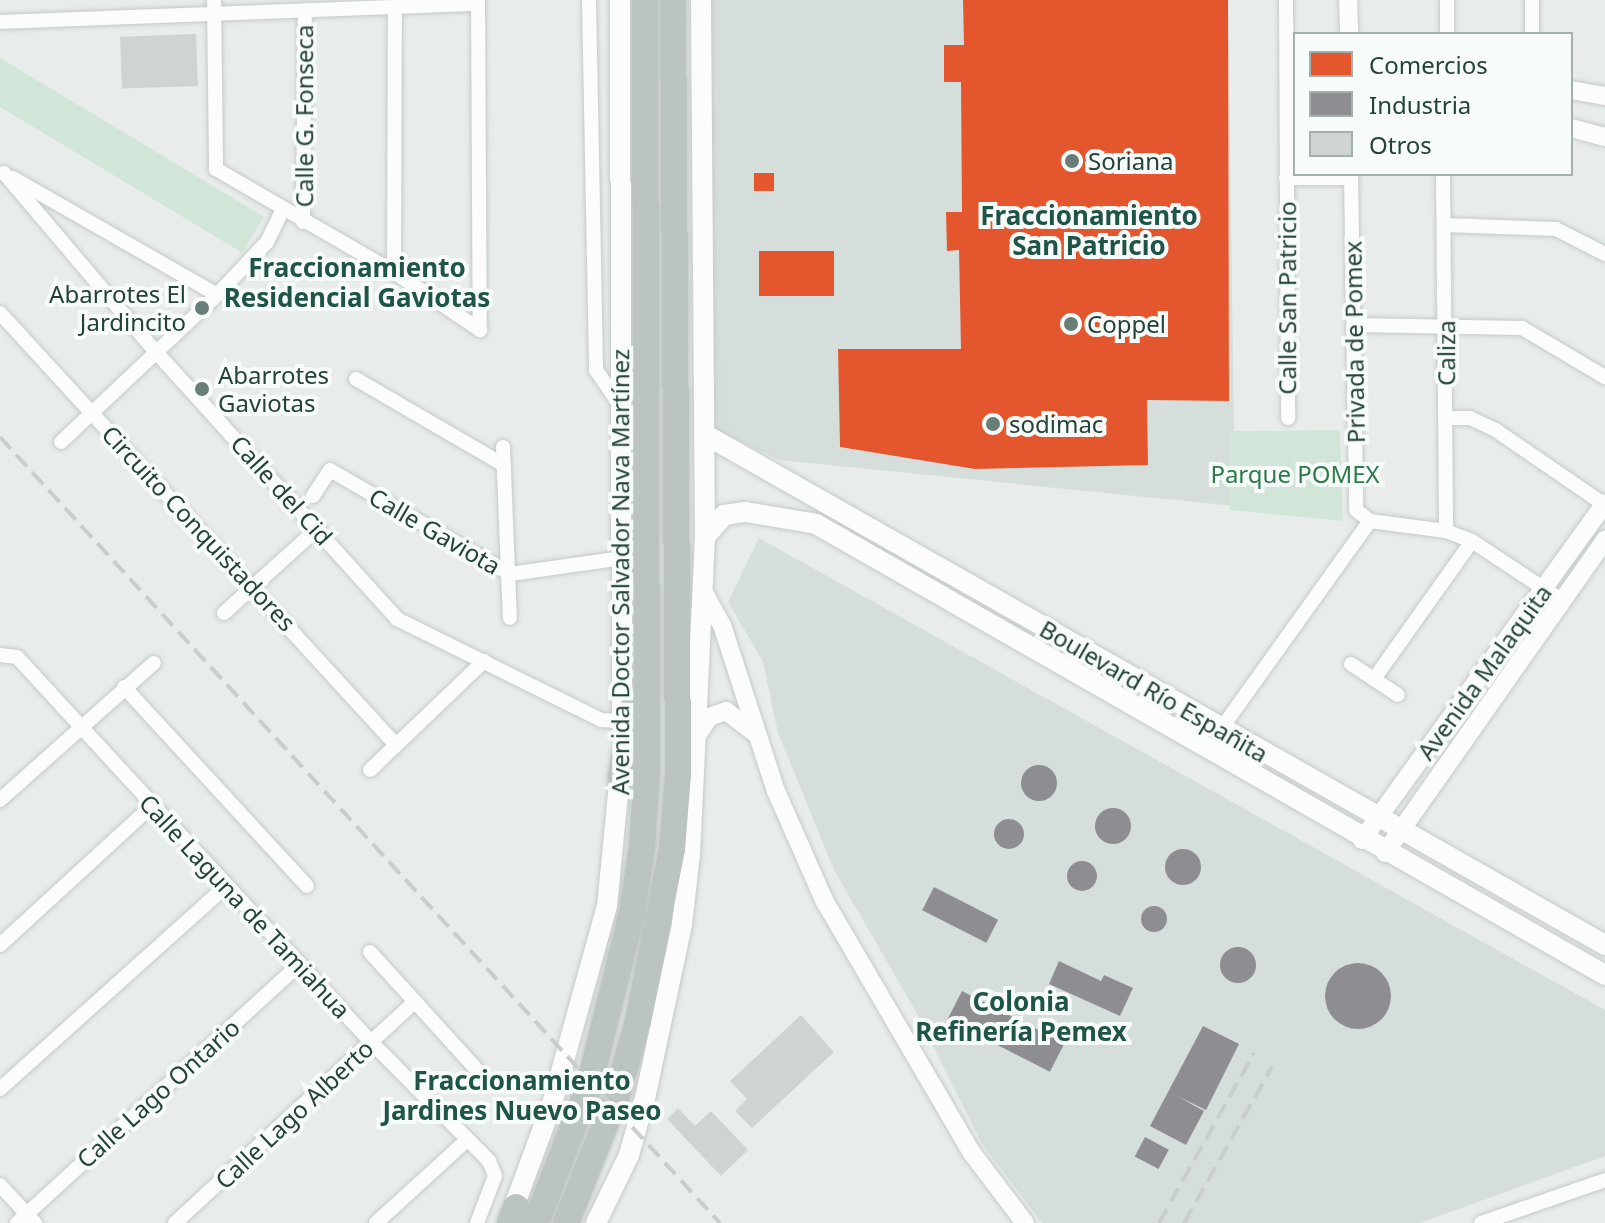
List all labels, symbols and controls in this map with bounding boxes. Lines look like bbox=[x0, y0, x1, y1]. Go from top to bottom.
street label: Calle G. Fonseca bbox=[290, 25, 318, 207]
legend bbox=[1293, 32, 1573, 176]
text: Comercios bbox=[1369, 48, 1488, 81]
text: Industria bbox=[1369, 88, 1471, 121]
text: Otros bbox=[1369, 128, 1432, 161]
place label: Soriana bbox=[1088, 147, 1174, 175]
marker: Soriana bbox=[1063, 152, 1081, 170]
district label: Fraccionamiento San Patricio bbox=[980, 200, 1198, 262]
street label: Calle San Patricio bbox=[1273, 201, 1301, 395]
street label: Privada de Pomex bbox=[1338, 241, 1370, 443]
district label: Fraccionamiento Residencial Gaviotas bbox=[224, 252, 490, 314]
place label: Abarrotes El Jardincito bbox=[49, 280, 186, 336]
marker: Abarrotes El Jardincito bbox=[193, 299, 211, 317]
place label: Coppel bbox=[1087, 310, 1166, 338]
marker: Coppel bbox=[1062, 315, 1080, 333]
street label: Caliza bbox=[1432, 320, 1460, 386]
street label: Avenida Doctor Salvador Nava Martínez bbox=[606, 349, 634, 795]
place label: Abarrotes Gaviotas bbox=[218, 361, 329, 417]
marker: Abarrotes Gaviotas bbox=[193, 380, 211, 398]
place label: sodimac bbox=[1009, 410, 1103, 438]
marker: sodimac bbox=[984, 415, 1002, 433]
street label: Circuito Conquistadores bbox=[96, 419, 302, 637]
street label: Calle del Cid bbox=[225, 429, 339, 551]
park label: Parque POMEX bbox=[1210, 460, 1380, 488]
street label: Calle Gaviota bbox=[364, 482, 506, 580]
street label: Avenida Malaquita bbox=[1411, 579, 1557, 765]
street label: Boulevard Río Españita bbox=[1035, 614, 1273, 768]
street label: Calle Laguna de Tamiahua bbox=[134, 788, 356, 1024]
district label: Colonia Refinería Pemex bbox=[915, 986, 1127, 1048]
street label: Calle Lago Ontario bbox=[71, 1012, 245, 1174]
street label: Calle Lago Alberto bbox=[209, 1033, 379, 1195]
district label: Fraccionamiento Jardines Nuevo Paseo bbox=[382, 1065, 662, 1126]

